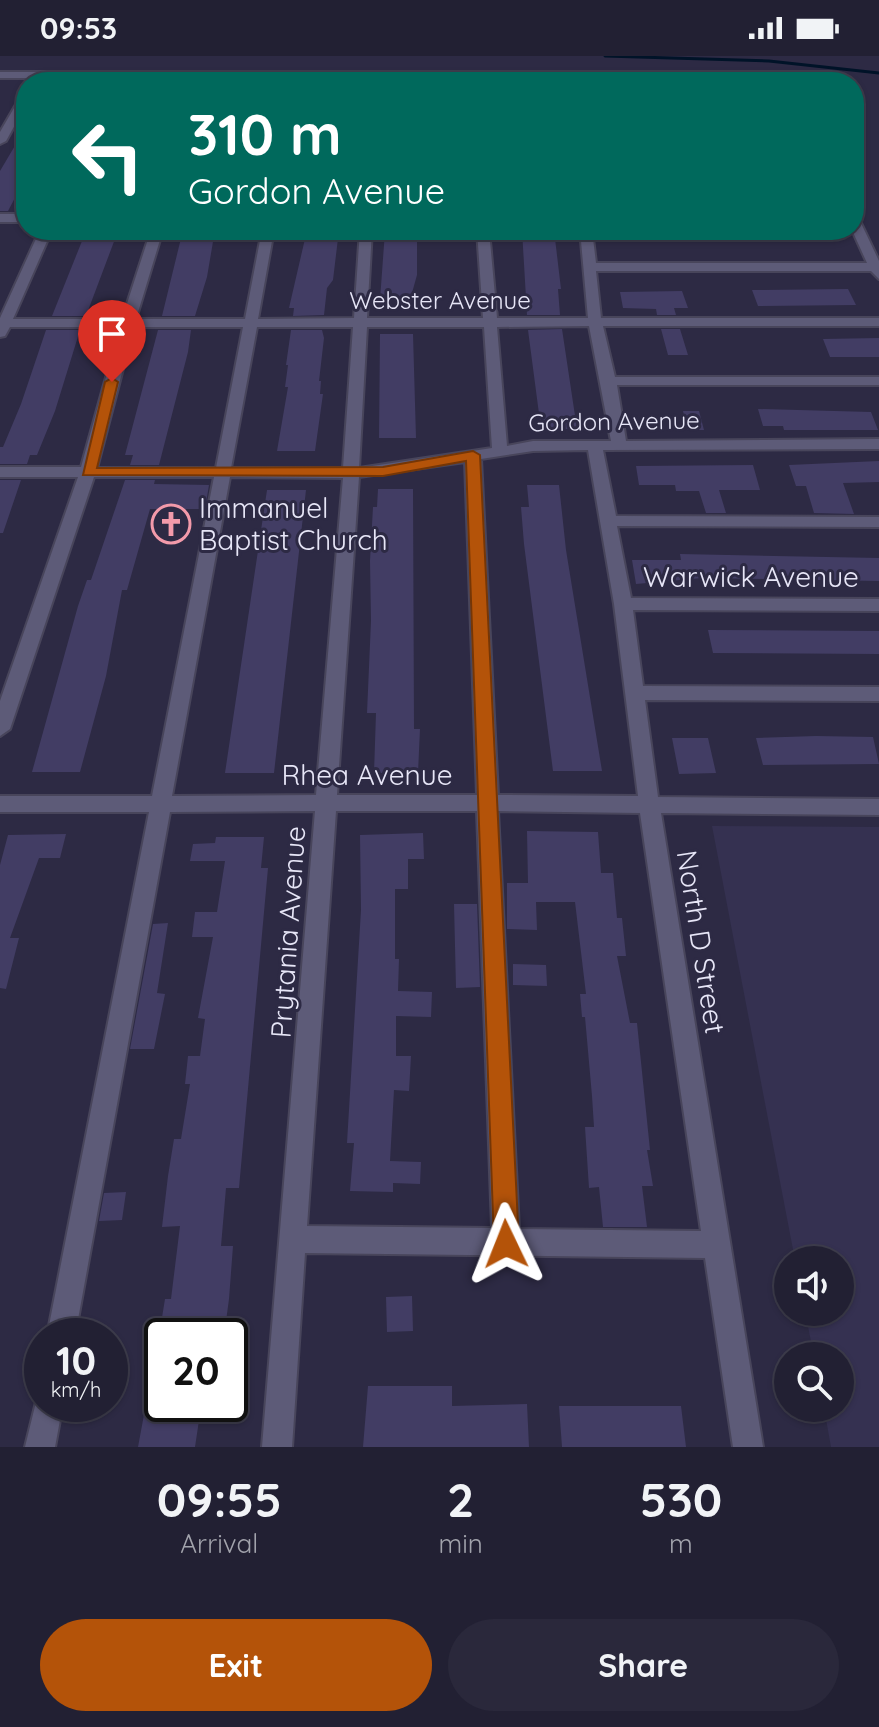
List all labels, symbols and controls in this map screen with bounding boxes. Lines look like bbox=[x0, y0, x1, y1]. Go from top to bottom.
text: 09:53 bbox=[40, 9, 117, 47]
text: 310 m bbox=[188, 99, 342, 169]
icon: left bbox=[56, 104, 160, 208]
text: Gordon Avenue bbox=[188, 168, 445, 213]
street label: Webster Avenue bbox=[349, 285, 531, 315]
pin bbox=[78, 300, 146, 382]
icon: arrive bbox=[90, 312, 134, 356]
street label: Gordon Avenue bbox=[528, 405, 700, 437]
place label: Immanuel Baptist Church bbox=[199, 490, 388, 557]
church icon: Immanuel Baptist Church bbox=[150, 503, 192, 545]
street label: Warwick Avenue bbox=[643, 559, 859, 594]
street label: Rhea Avenue bbox=[282, 757, 452, 792]
street label: Prytania Avenue bbox=[263, 825, 312, 1039]
street label: North D Street bbox=[670, 848, 733, 1036]
position arrow bbox=[464, 1202, 548, 1286]
map controls bbox=[774, 1246, 854, 1422]
button: sound bbox=[774, 1246, 854, 1326]
speed limit sign: 20 bbox=[144, 1318, 248, 1422]
text: 10 bbox=[56, 1335, 96, 1385]
button: search bbox=[774, 1342, 854, 1422]
text: km/h bbox=[51, 1377, 101, 1402]
text: 09:55 bbox=[157, 1469, 282, 1529]
text: 2 bbox=[447, 1469, 474, 1529]
text: 530 bbox=[639, 1469, 722, 1529]
text: Arrival bbox=[180, 1527, 258, 1560]
text: min bbox=[438, 1527, 483, 1560]
text: m bbox=[669, 1527, 693, 1560]
button: Exit bbox=[40, 1619, 432, 1711]
button: Share bbox=[448, 1619, 839, 1711]

